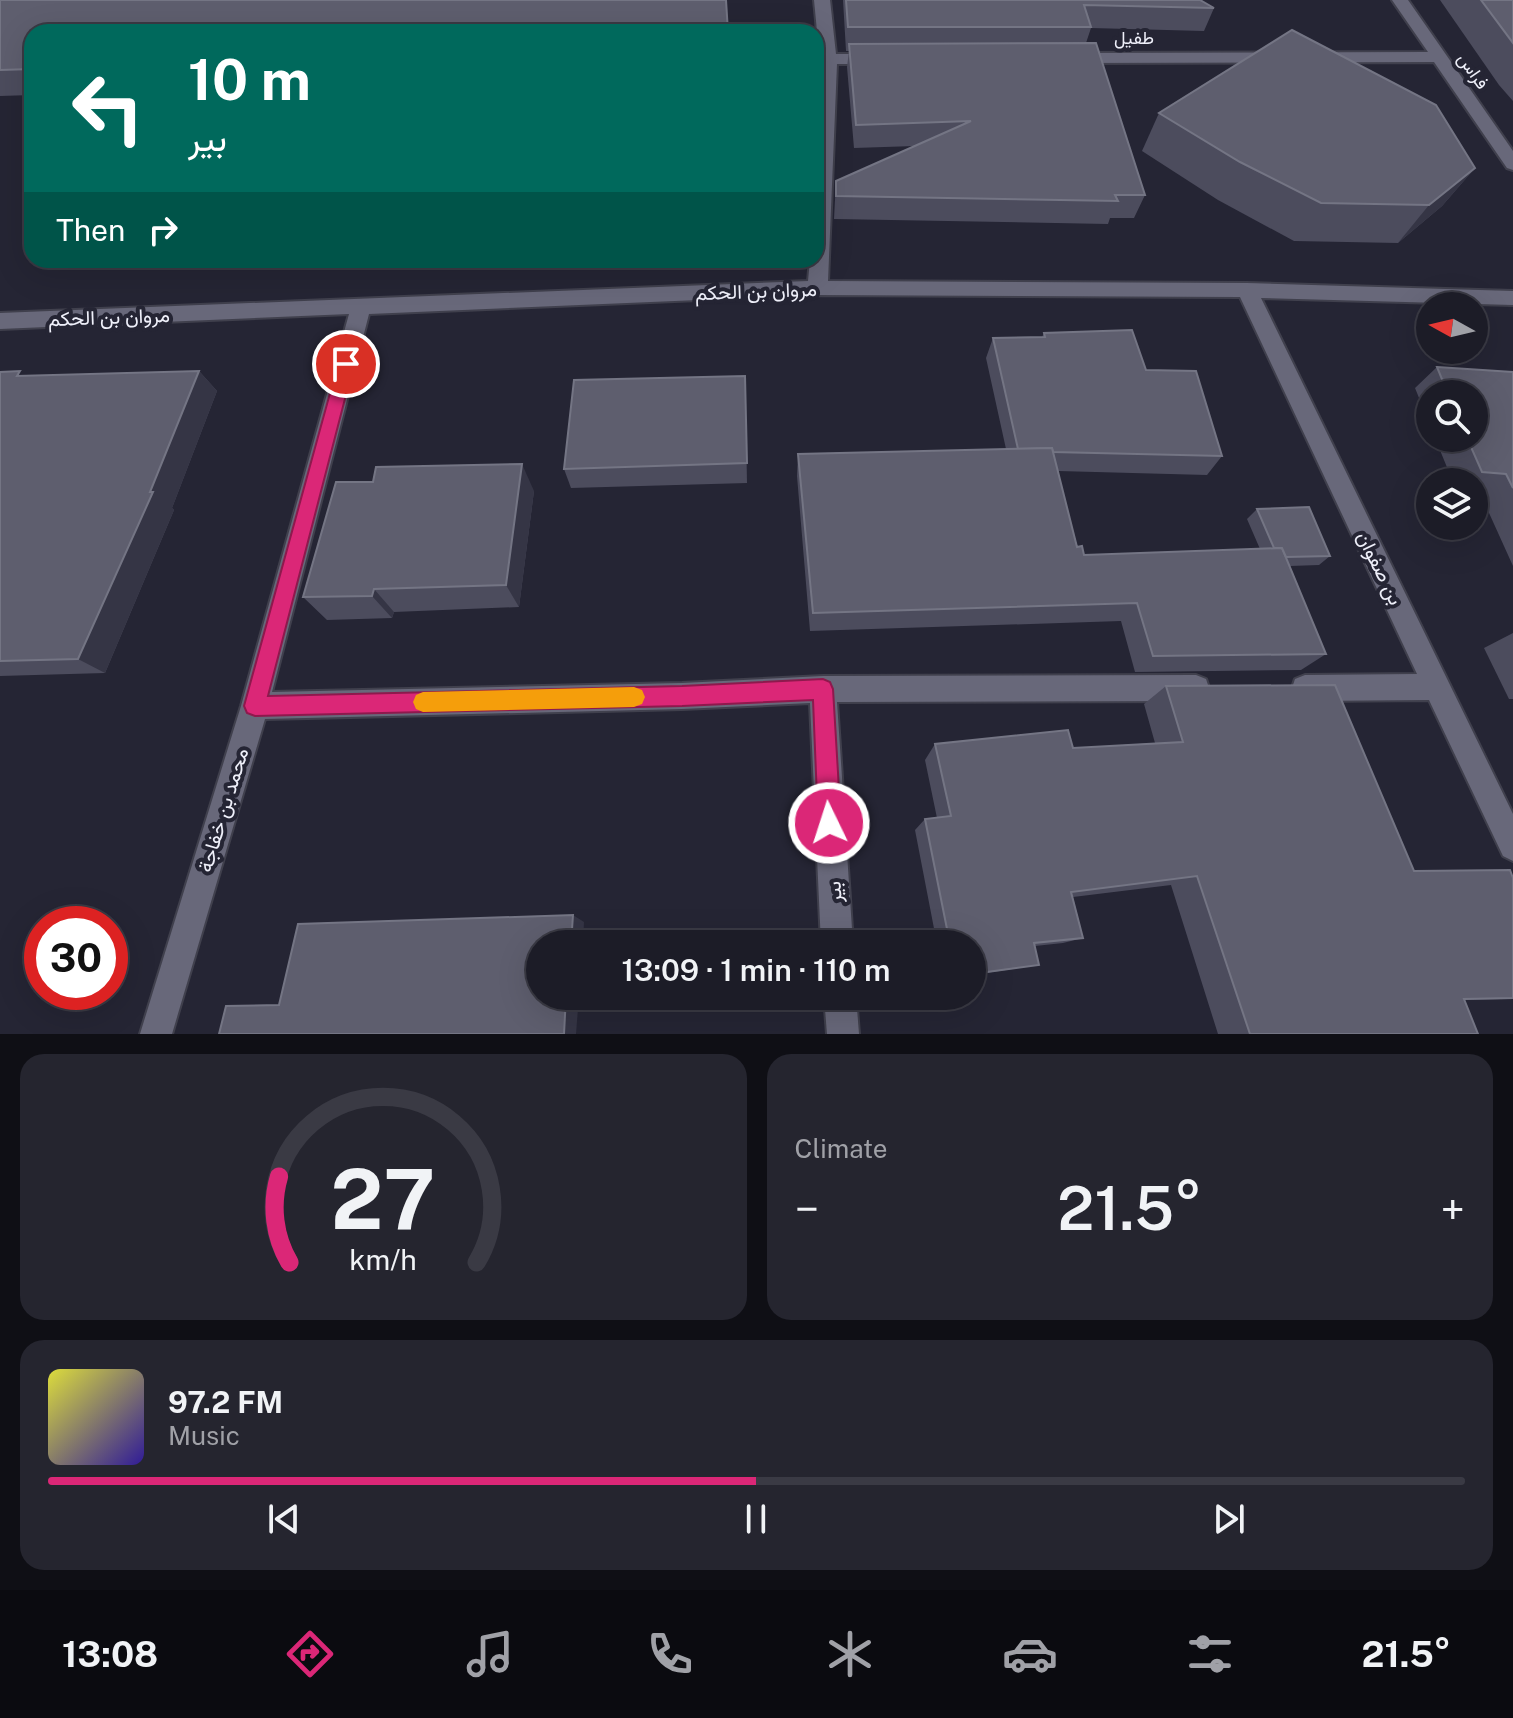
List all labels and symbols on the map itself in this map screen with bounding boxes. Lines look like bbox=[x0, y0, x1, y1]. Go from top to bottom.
street label: طفيل bbox=[1114, 27, 1154, 49]
street label: فراس bbox=[1453, 49, 1493, 93]
street label: مروان بن الحكم bbox=[695, 277, 817, 306]
north arrow bbox=[1416, 292, 1488, 364]
street label: مروان بن الحكم bbox=[48, 303, 170, 332]
pin bbox=[312, 330, 380, 398]
street label: بن صفوان bbox=[1351, 527, 1408, 609]
street label: محمد بن خفاجة bbox=[193, 745, 253, 875]
position arrow bbox=[787, 781, 871, 865]
street label: بير bbox=[821, 880, 848, 905]
speed limit sign: 30 bbox=[24, 906, 128, 1010]

